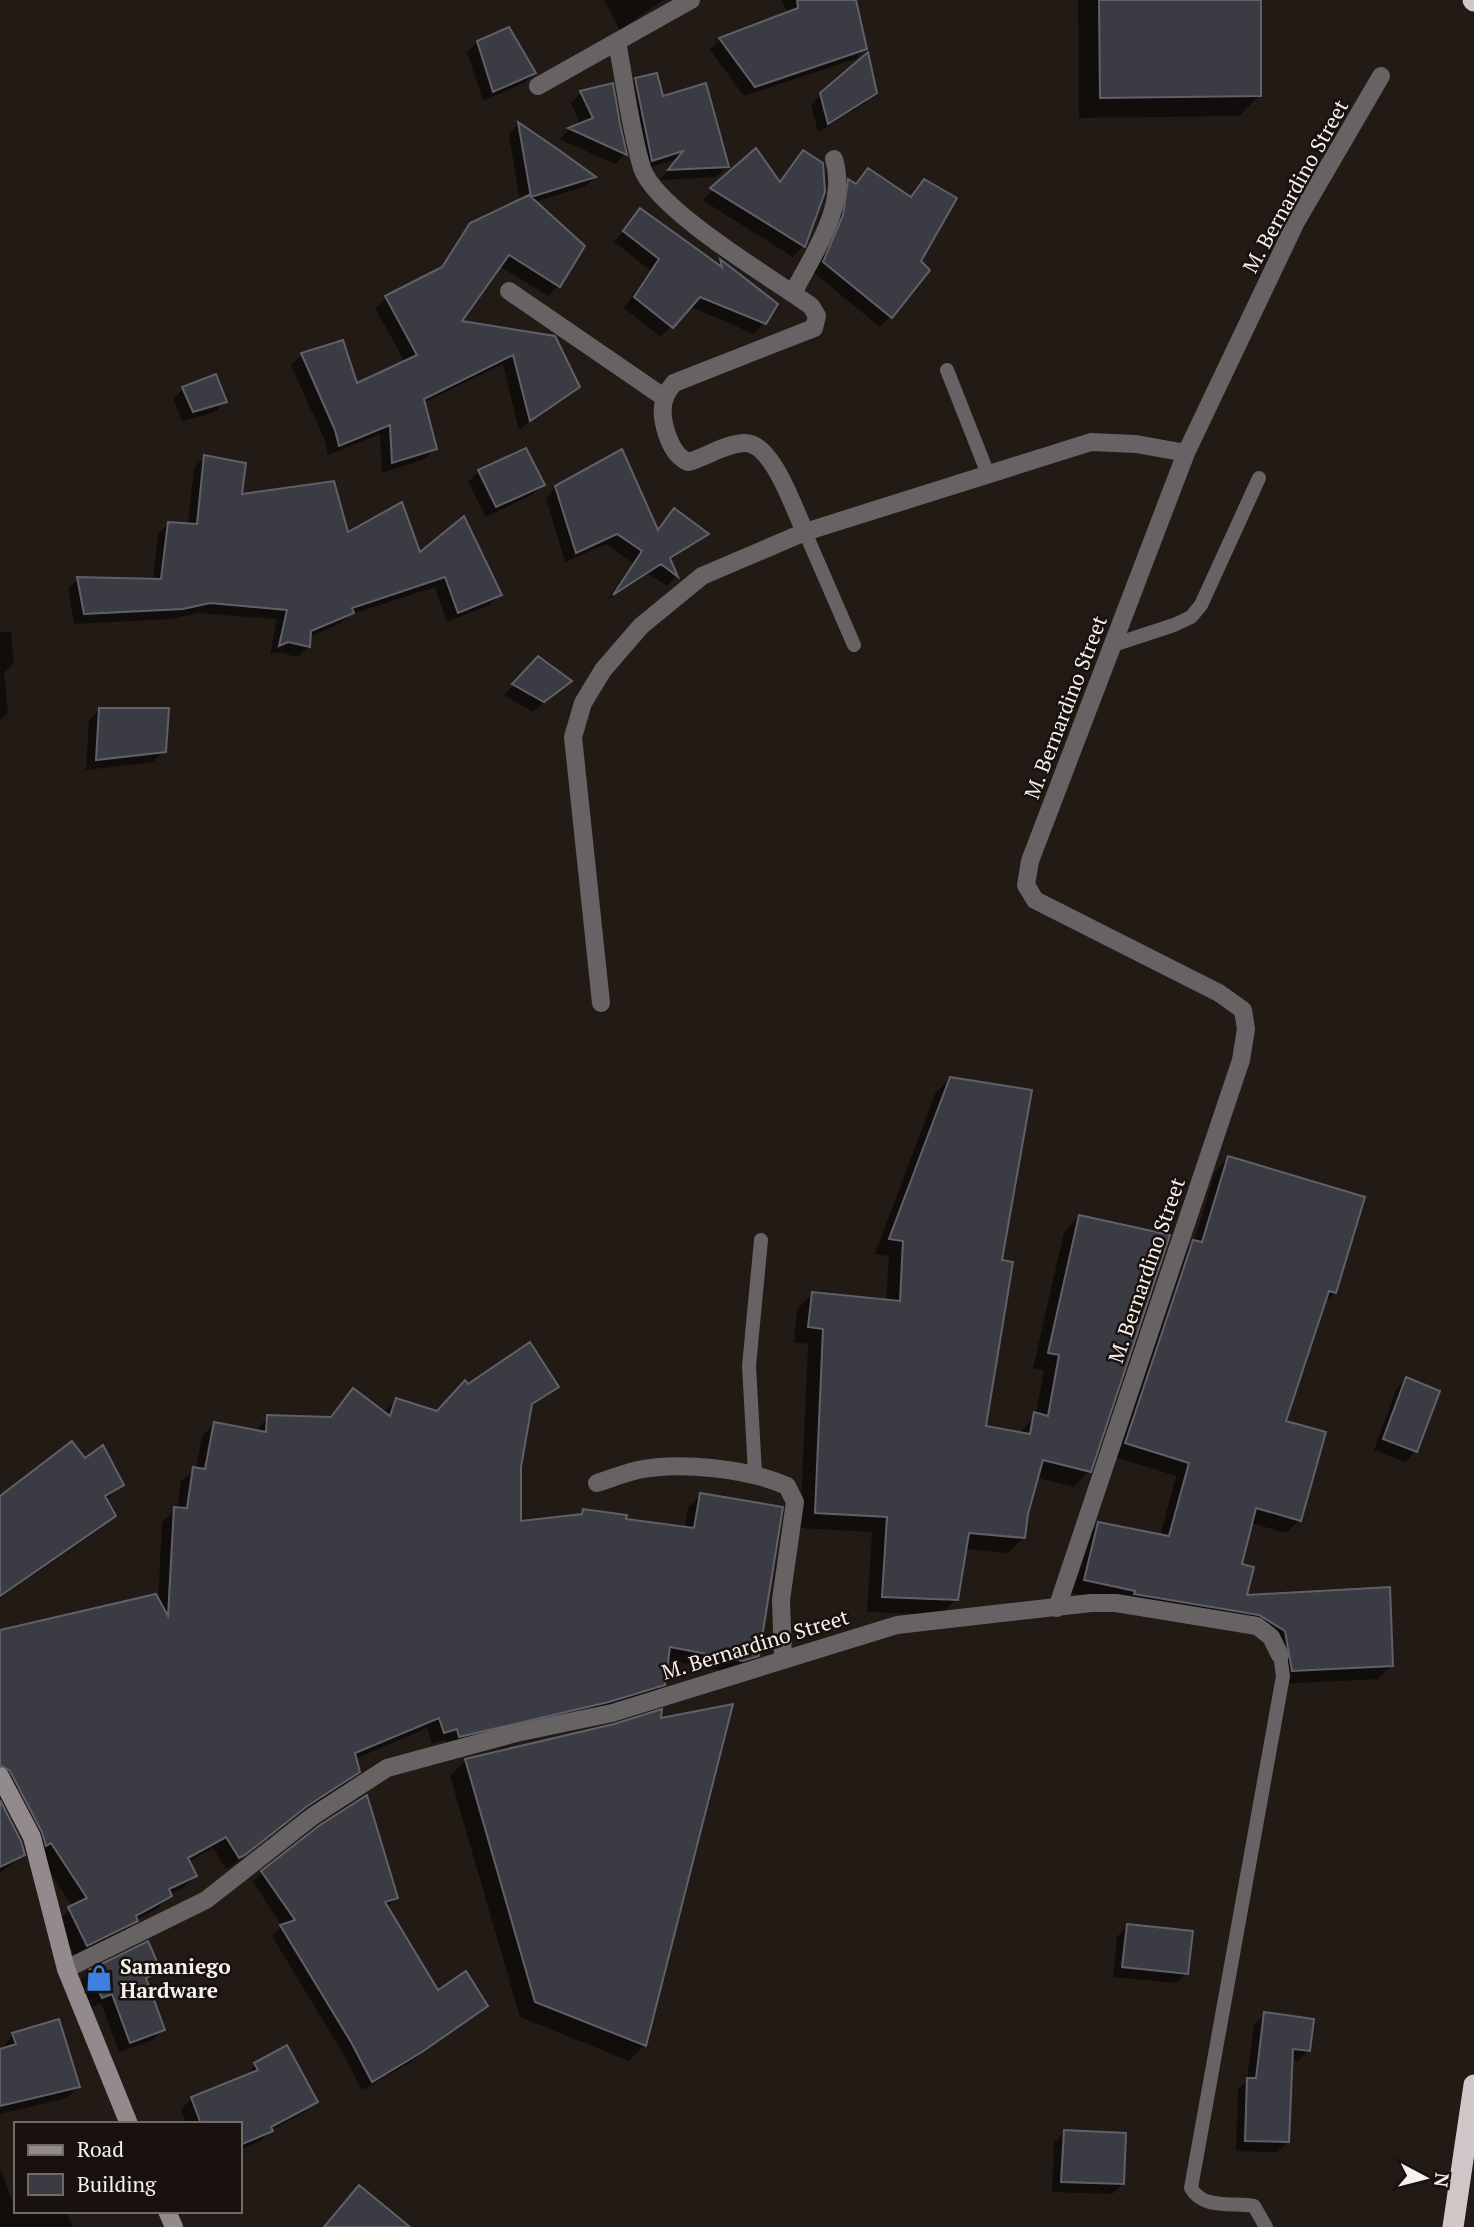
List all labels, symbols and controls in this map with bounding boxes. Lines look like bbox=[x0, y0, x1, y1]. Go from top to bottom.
street label: M. Bernardino Street bbox=[1236, 94, 1354, 278]
street label: M. Bernardino Street bbox=[1017, 611, 1113, 803]
street label: M. Bernardino Street bbox=[1101, 1173, 1191, 1366]
street label: M. Bernardino Street bbox=[658, 1602, 852, 1686]
place label: Samaniego Hardware bbox=[120, 1952, 231, 2004]
shop icon: Samaniego Hardware bbox=[84, 1963, 114, 1993]
legend bbox=[14, 2122, 242, 2213]
text: Road bbox=[77, 2135, 124, 2163]
north arrow bbox=[1390, 2143, 1460, 2213]
text: Building bbox=[77, 2170, 157, 2198]
text: N bbox=[1429, 2171, 1456, 2189]

